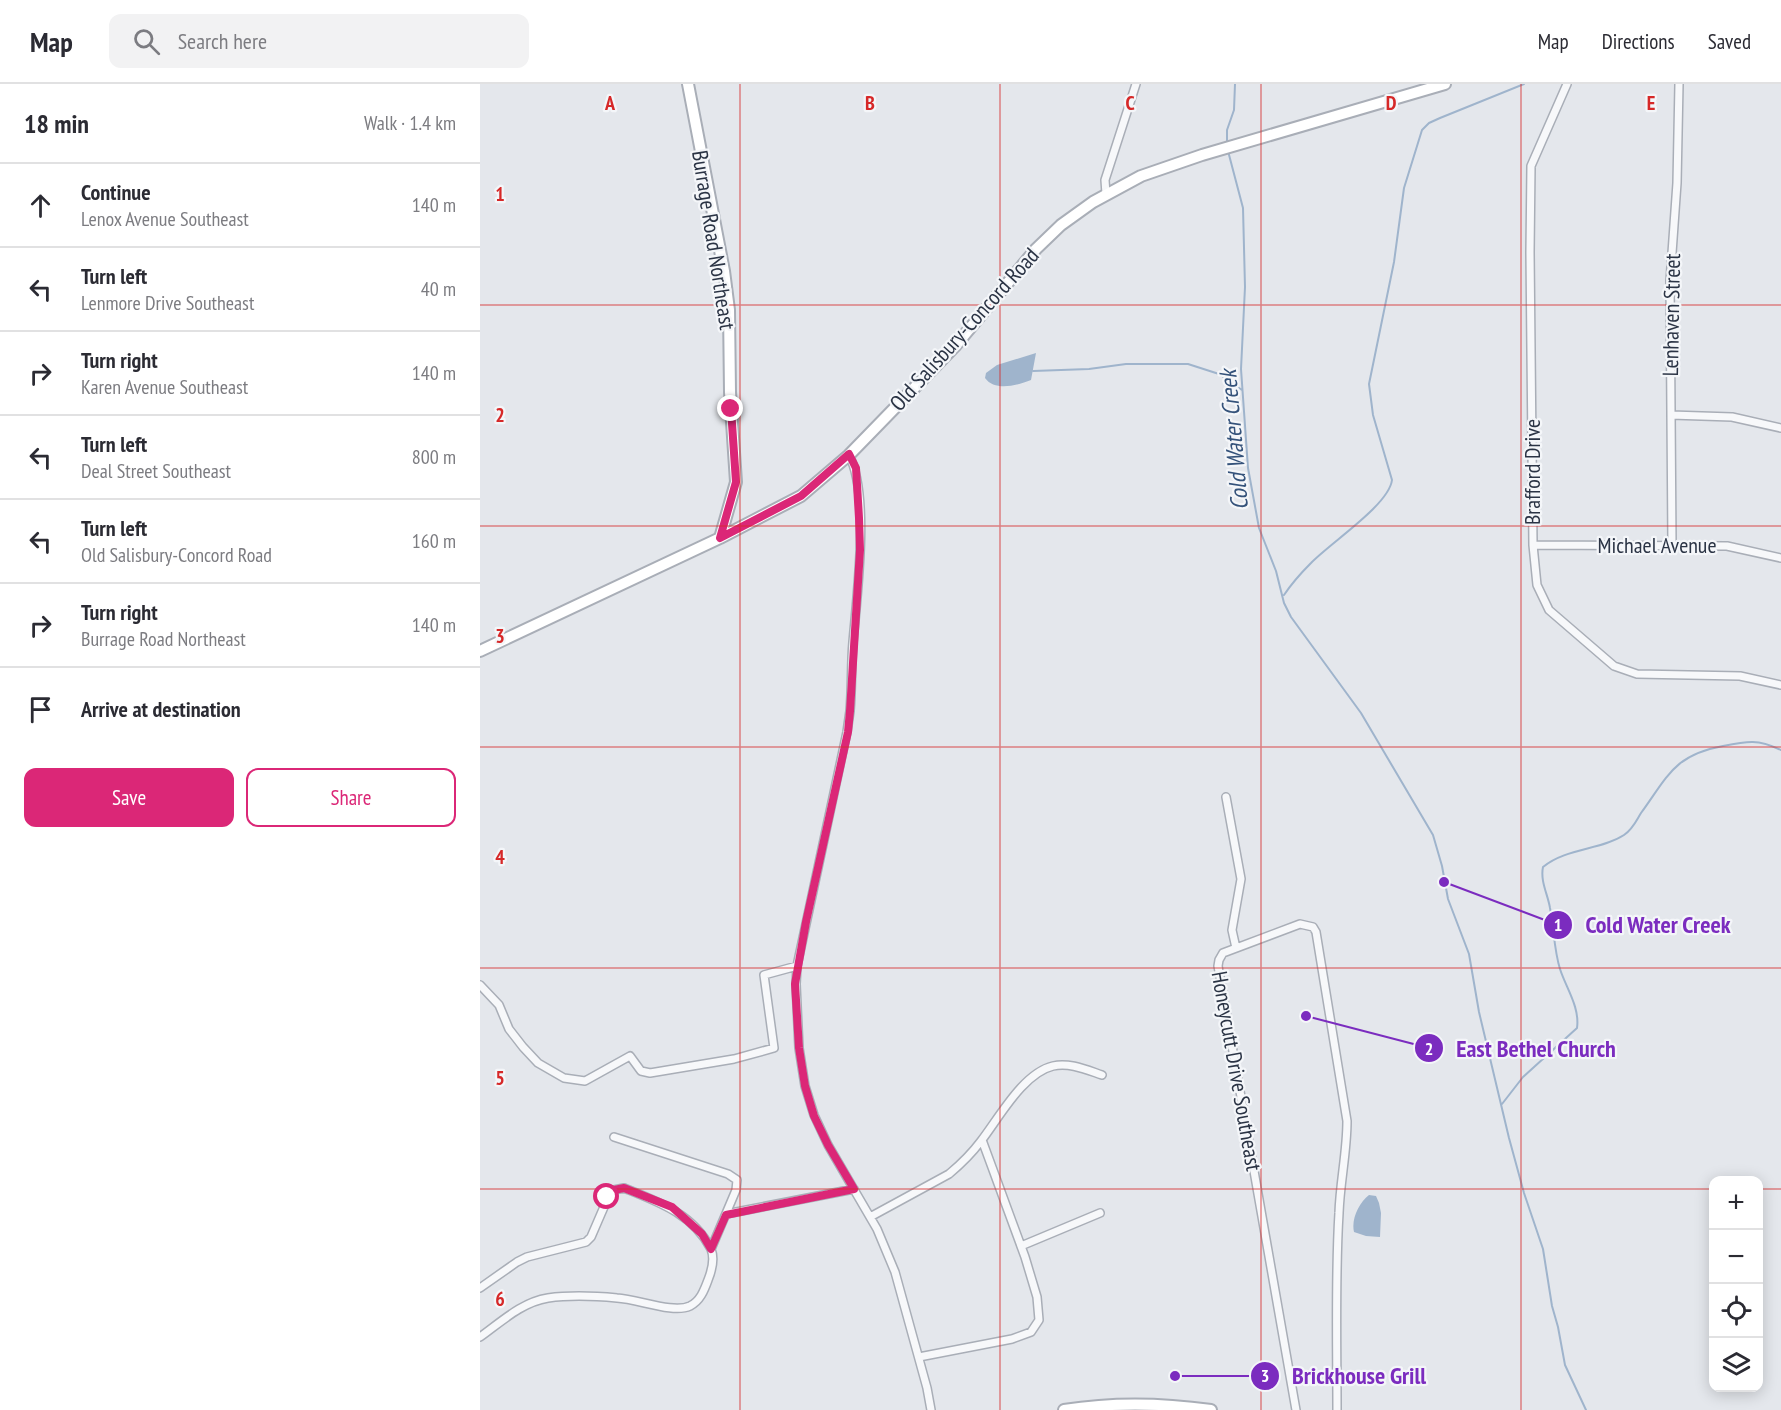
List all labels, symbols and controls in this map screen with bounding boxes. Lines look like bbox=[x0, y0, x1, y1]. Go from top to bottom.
search box bbox=[109, 14, 529, 68]
text: Map bbox=[30, 23, 73, 60]
icon: search bbox=[130, 25, 163, 58]
text: Search here bbox=[178, 27, 267, 55]
text: Map bbox=[1538, 28, 1569, 55]
text: Directions bbox=[1602, 28, 1675, 55]
text: Saved bbox=[1708, 28, 1751, 55]
text: A bbox=[604, 90, 616, 116]
text: B bbox=[865, 90, 875, 116]
text: C bbox=[1125, 90, 1135, 116]
text: D bbox=[1386, 90, 1397, 116]
text: E bbox=[1647, 90, 1655, 116]
text: 18 min bbox=[24, 107, 89, 140]
text: Walk · 1.4 km bbox=[364, 110, 456, 136]
street label: Burrage Road Northeast bbox=[686, 148, 742, 332]
text: Continue bbox=[81, 178, 151, 206]
text: 1 bbox=[495, 181, 505, 207]
icon: ahead bbox=[24, 189, 57, 222]
text: 140 m bbox=[412, 192, 456, 218]
text: Lenox Avenue Southeast bbox=[81, 206, 249, 232]
street label: Old Salisbury-Concord Road bbox=[883, 242, 1045, 416]
street label: Lenhaven Street bbox=[1656, 253, 1686, 377]
text: Turn left bbox=[81, 262, 147, 290]
icon: left bbox=[24, 273, 57, 306]
text: 40 m bbox=[421, 276, 456, 302]
text: Lenmore Drive Southeast bbox=[81, 290, 254, 316]
text: Turn right bbox=[81, 346, 158, 374]
icon: right bbox=[24, 357, 57, 390]
text: 140 m bbox=[412, 360, 456, 386]
water label: Cold Water Creek bbox=[1212, 366, 1255, 511]
text: Karen Avenue Southeast bbox=[81, 374, 248, 400]
route end bbox=[717, 395, 743, 421]
text: 2 bbox=[495, 402, 505, 428]
street label: Brafford Drive bbox=[1518, 419, 1546, 525]
text: Turn left bbox=[81, 430, 147, 458]
icon: left bbox=[24, 441, 57, 474]
text: 800 m bbox=[412, 444, 456, 470]
text: Deal Street Southeast bbox=[81, 458, 231, 484]
text: Turn left bbox=[81, 514, 147, 542]
icon: left bbox=[24, 525, 57, 558]
text: 160 m bbox=[412, 528, 456, 554]
street label: Michael Avenue bbox=[1597, 531, 1717, 559]
text: Old Salisbury-Concord Road bbox=[81, 542, 272, 568]
text: Turn right bbox=[81, 598, 158, 626]
icon: right bbox=[24, 609, 57, 642]
text: 140 m bbox=[412, 612, 456, 638]
text: 3 bbox=[495, 623, 505, 649]
text: Burrage Road Northeast bbox=[81, 626, 246, 652]
icon: arrive bbox=[24, 693, 57, 726]
text: Arrive at destination bbox=[81, 695, 241, 723]
button: Save bbox=[24, 768, 234, 827]
button: Share bbox=[246, 768, 456, 827]
text: 4 bbox=[495, 844, 505, 870]
callout: Cold Water Creek bbox=[1543, 904, 1743, 946]
text: Cold Water Creek bbox=[1585, 909, 1731, 940]
text: 1 bbox=[1554, 913, 1562, 936]
street label: Honeycutt Drive Southeast bbox=[1206, 969, 1268, 1173]
callout: East Bethel Church bbox=[1414, 1027, 1628, 1069]
text: East Bethel Church bbox=[1456, 1033, 1616, 1064]
text: 2 bbox=[1425, 1037, 1433, 1060]
text: 5 bbox=[495, 1065, 505, 1091]
map controls bbox=[1709, 1176, 1763, 1392]
button: + bbox=[1709, 1176, 1763, 1230]
route start bbox=[593, 1183, 619, 1209]
button: − bbox=[1709, 1230, 1763, 1284]
button: locate bbox=[1709, 1284, 1763, 1338]
text: 6 bbox=[495, 1286, 505, 1312]
button: layers bbox=[1709, 1338, 1763, 1392]
callout: Brickhouse Grill bbox=[1250, 1355, 1438, 1397]
text: Brickhouse Grill bbox=[1292, 1360, 1426, 1391]
text: 3 bbox=[1261, 1364, 1269, 1387]

